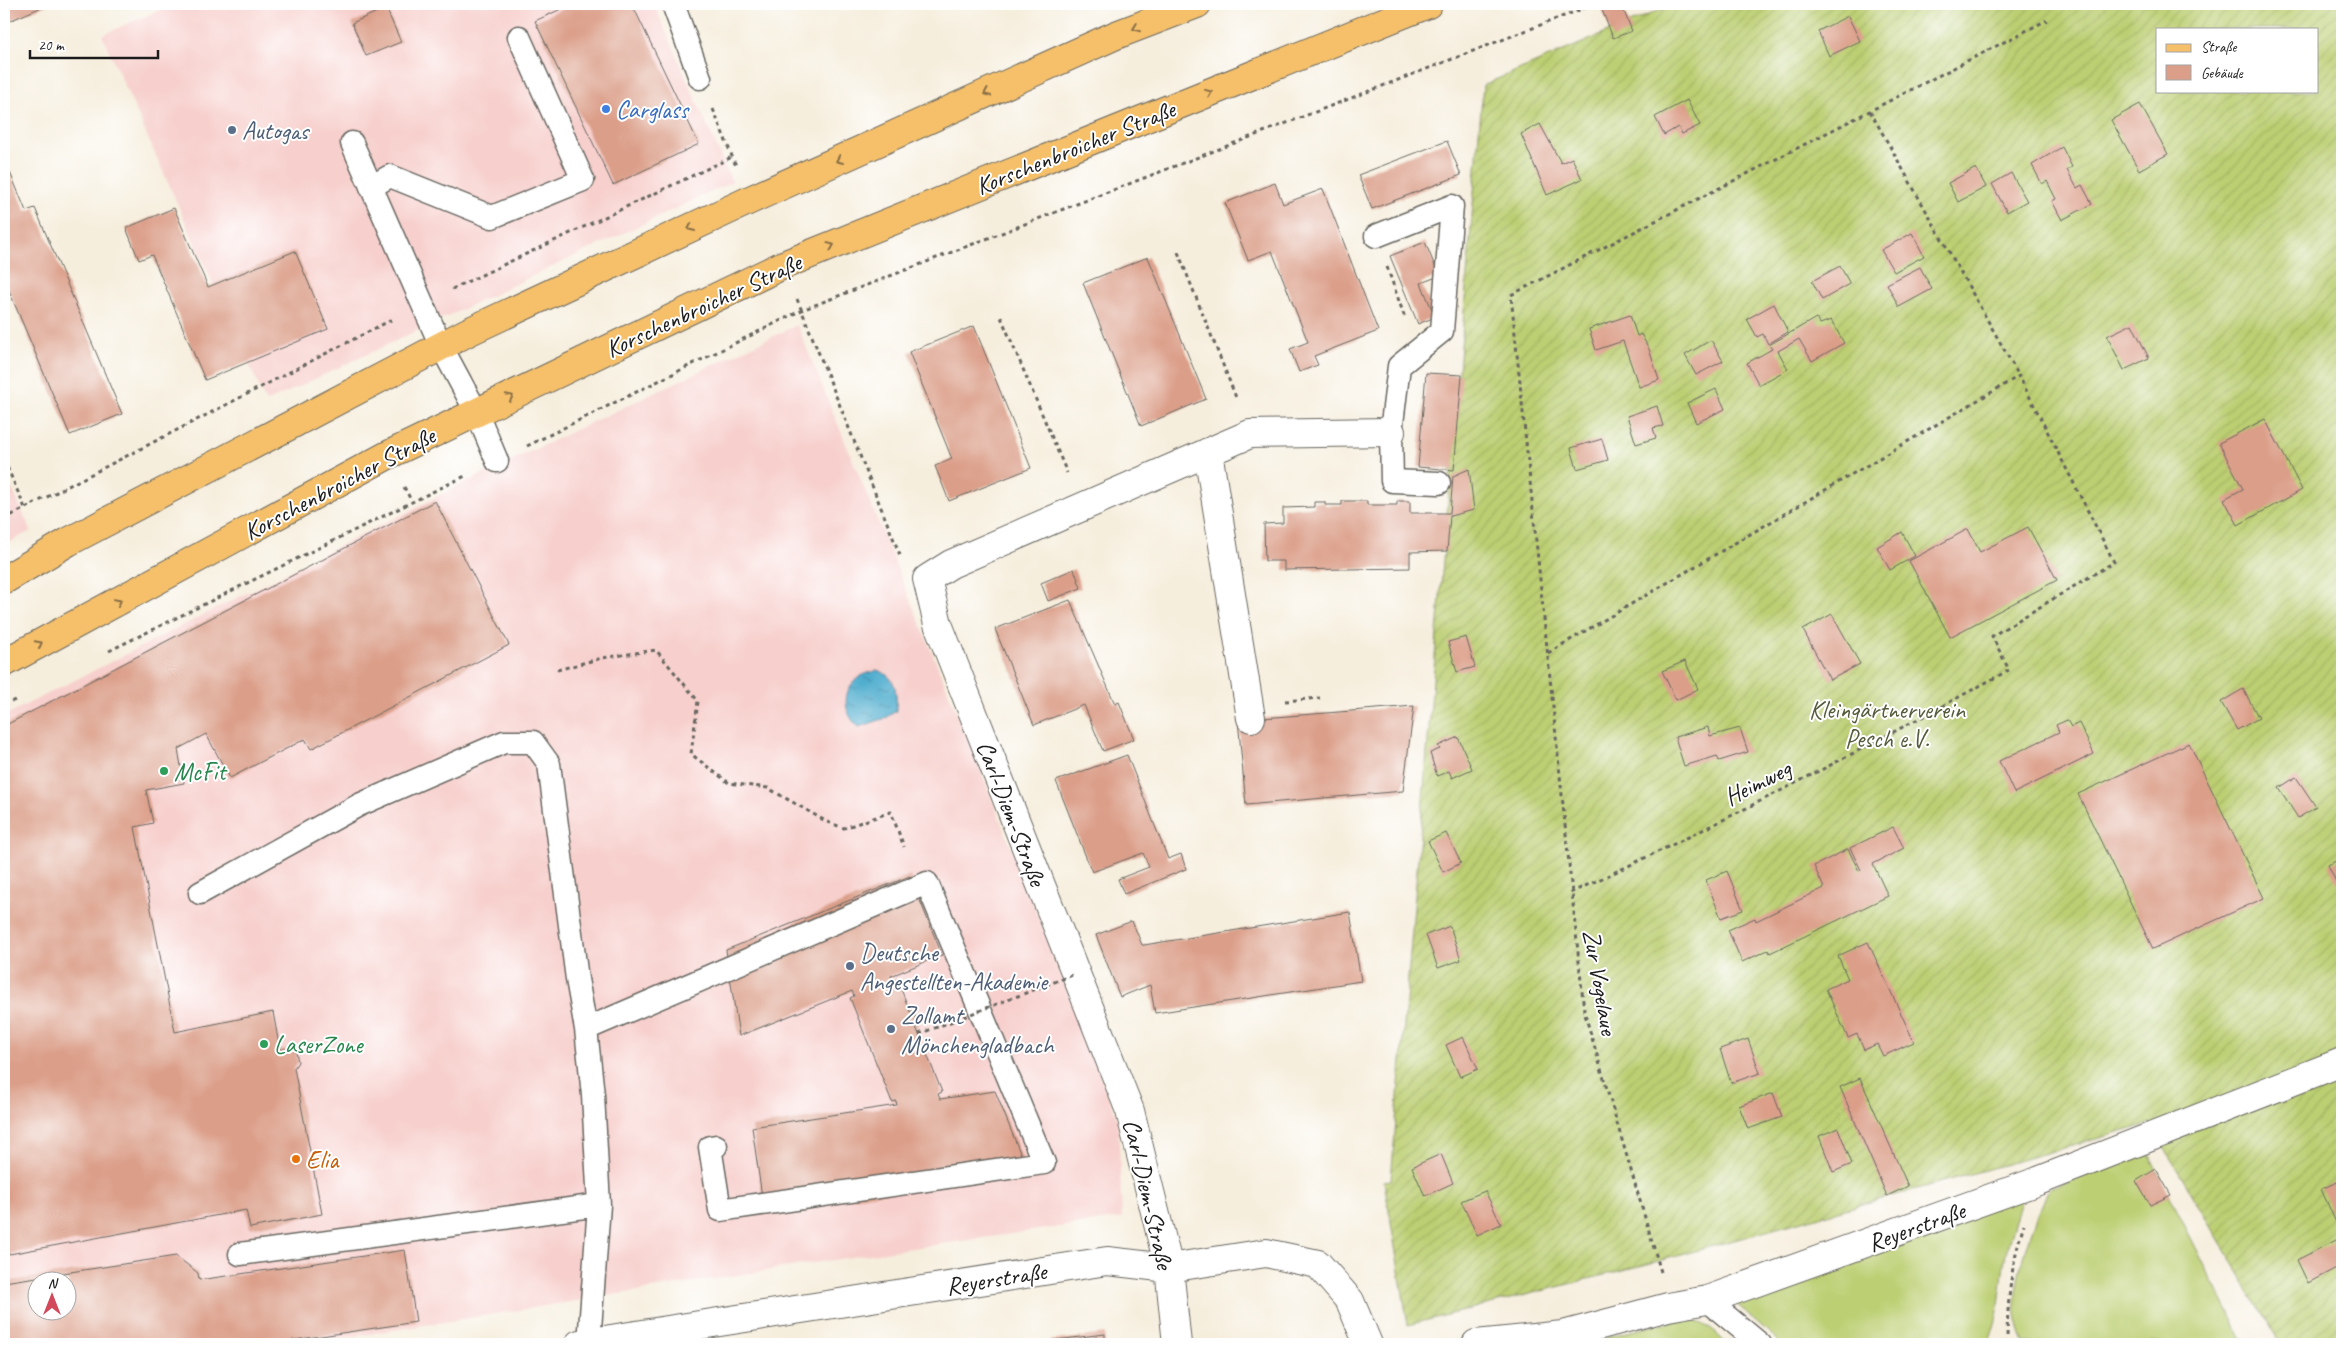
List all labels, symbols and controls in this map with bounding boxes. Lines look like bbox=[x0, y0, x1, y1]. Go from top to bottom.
one-way arrow bbox=[1132, 22, 1140, 32]
scale bar bbox=[30, 28, 158, 60]
legend bbox=[2156, 28, 2318, 92]
text: 20 m bbox=[38, 36, 65, 55]
text: Straße bbox=[2201, 38, 2237, 57]
text: Gebäude bbox=[2201, 64, 2244, 83]
one-way arrow bbox=[983, 87, 992, 98]
one-way arrow bbox=[1204, 88, 1212, 98]
street label: Korschenbroicher Straße bbox=[971, 93, 1182, 203]
place label: Carglass bbox=[616, 94, 690, 126]
marker: Carglass bbox=[600, 103, 612, 115]
place label: Autogas bbox=[242, 115, 311, 147]
marker: Autogas bbox=[226, 124, 238, 136]
one-way arrow bbox=[835, 154, 844, 165]
one-way arrow bbox=[687, 221, 696, 232]
one-way arrow bbox=[826, 241, 835, 252]
street label: Korschenbroicher Straße bbox=[600, 246, 808, 365]
one-way arrow bbox=[505, 393, 514, 403]
street label: Korschenbroicher Straße bbox=[238, 419, 442, 548]
one-way arrow bbox=[113, 598, 122, 608]
one-way arrow bbox=[34, 640, 43, 650]
park label: Kleingärtnerverein Pesch e.V. bbox=[1809, 694, 1966, 755]
street label: Carl-Diem-Straße bbox=[969, 736, 1054, 892]
street label: Heimweg bbox=[1719, 752, 1798, 813]
place label: McFit bbox=[174, 756, 228, 788]
marker: McFit bbox=[158, 765, 170, 777]
street label: Zur Vogelaue bbox=[1575, 927, 1625, 1039]
place label: Deutsche Angestellten-Akademie bbox=[860, 937, 1049, 998]
marker: Deutsche Angestellten-Akademie bbox=[844, 960, 856, 972]
place label: Zollamt Mönchengladbach bbox=[901, 1000, 1055, 1061]
marker: Zollamt Mönchengladbach bbox=[885, 1023, 897, 1035]
place label: LaserZone bbox=[274, 1029, 364, 1061]
marker: LaserZone bbox=[258, 1038, 270, 1050]
street label: Carl-Diem-Straße bbox=[1115, 1116, 1181, 1274]
place label: Elia bbox=[306, 1144, 340, 1176]
marker: Elia bbox=[290, 1153, 302, 1165]
street label: Reyerstraße bbox=[1863, 1194, 1971, 1259]
street label: Reyerstraße bbox=[944, 1255, 1050, 1303]
north arrow bbox=[28, 1270, 78, 1320]
text: N bbox=[48, 1275, 59, 1292]

